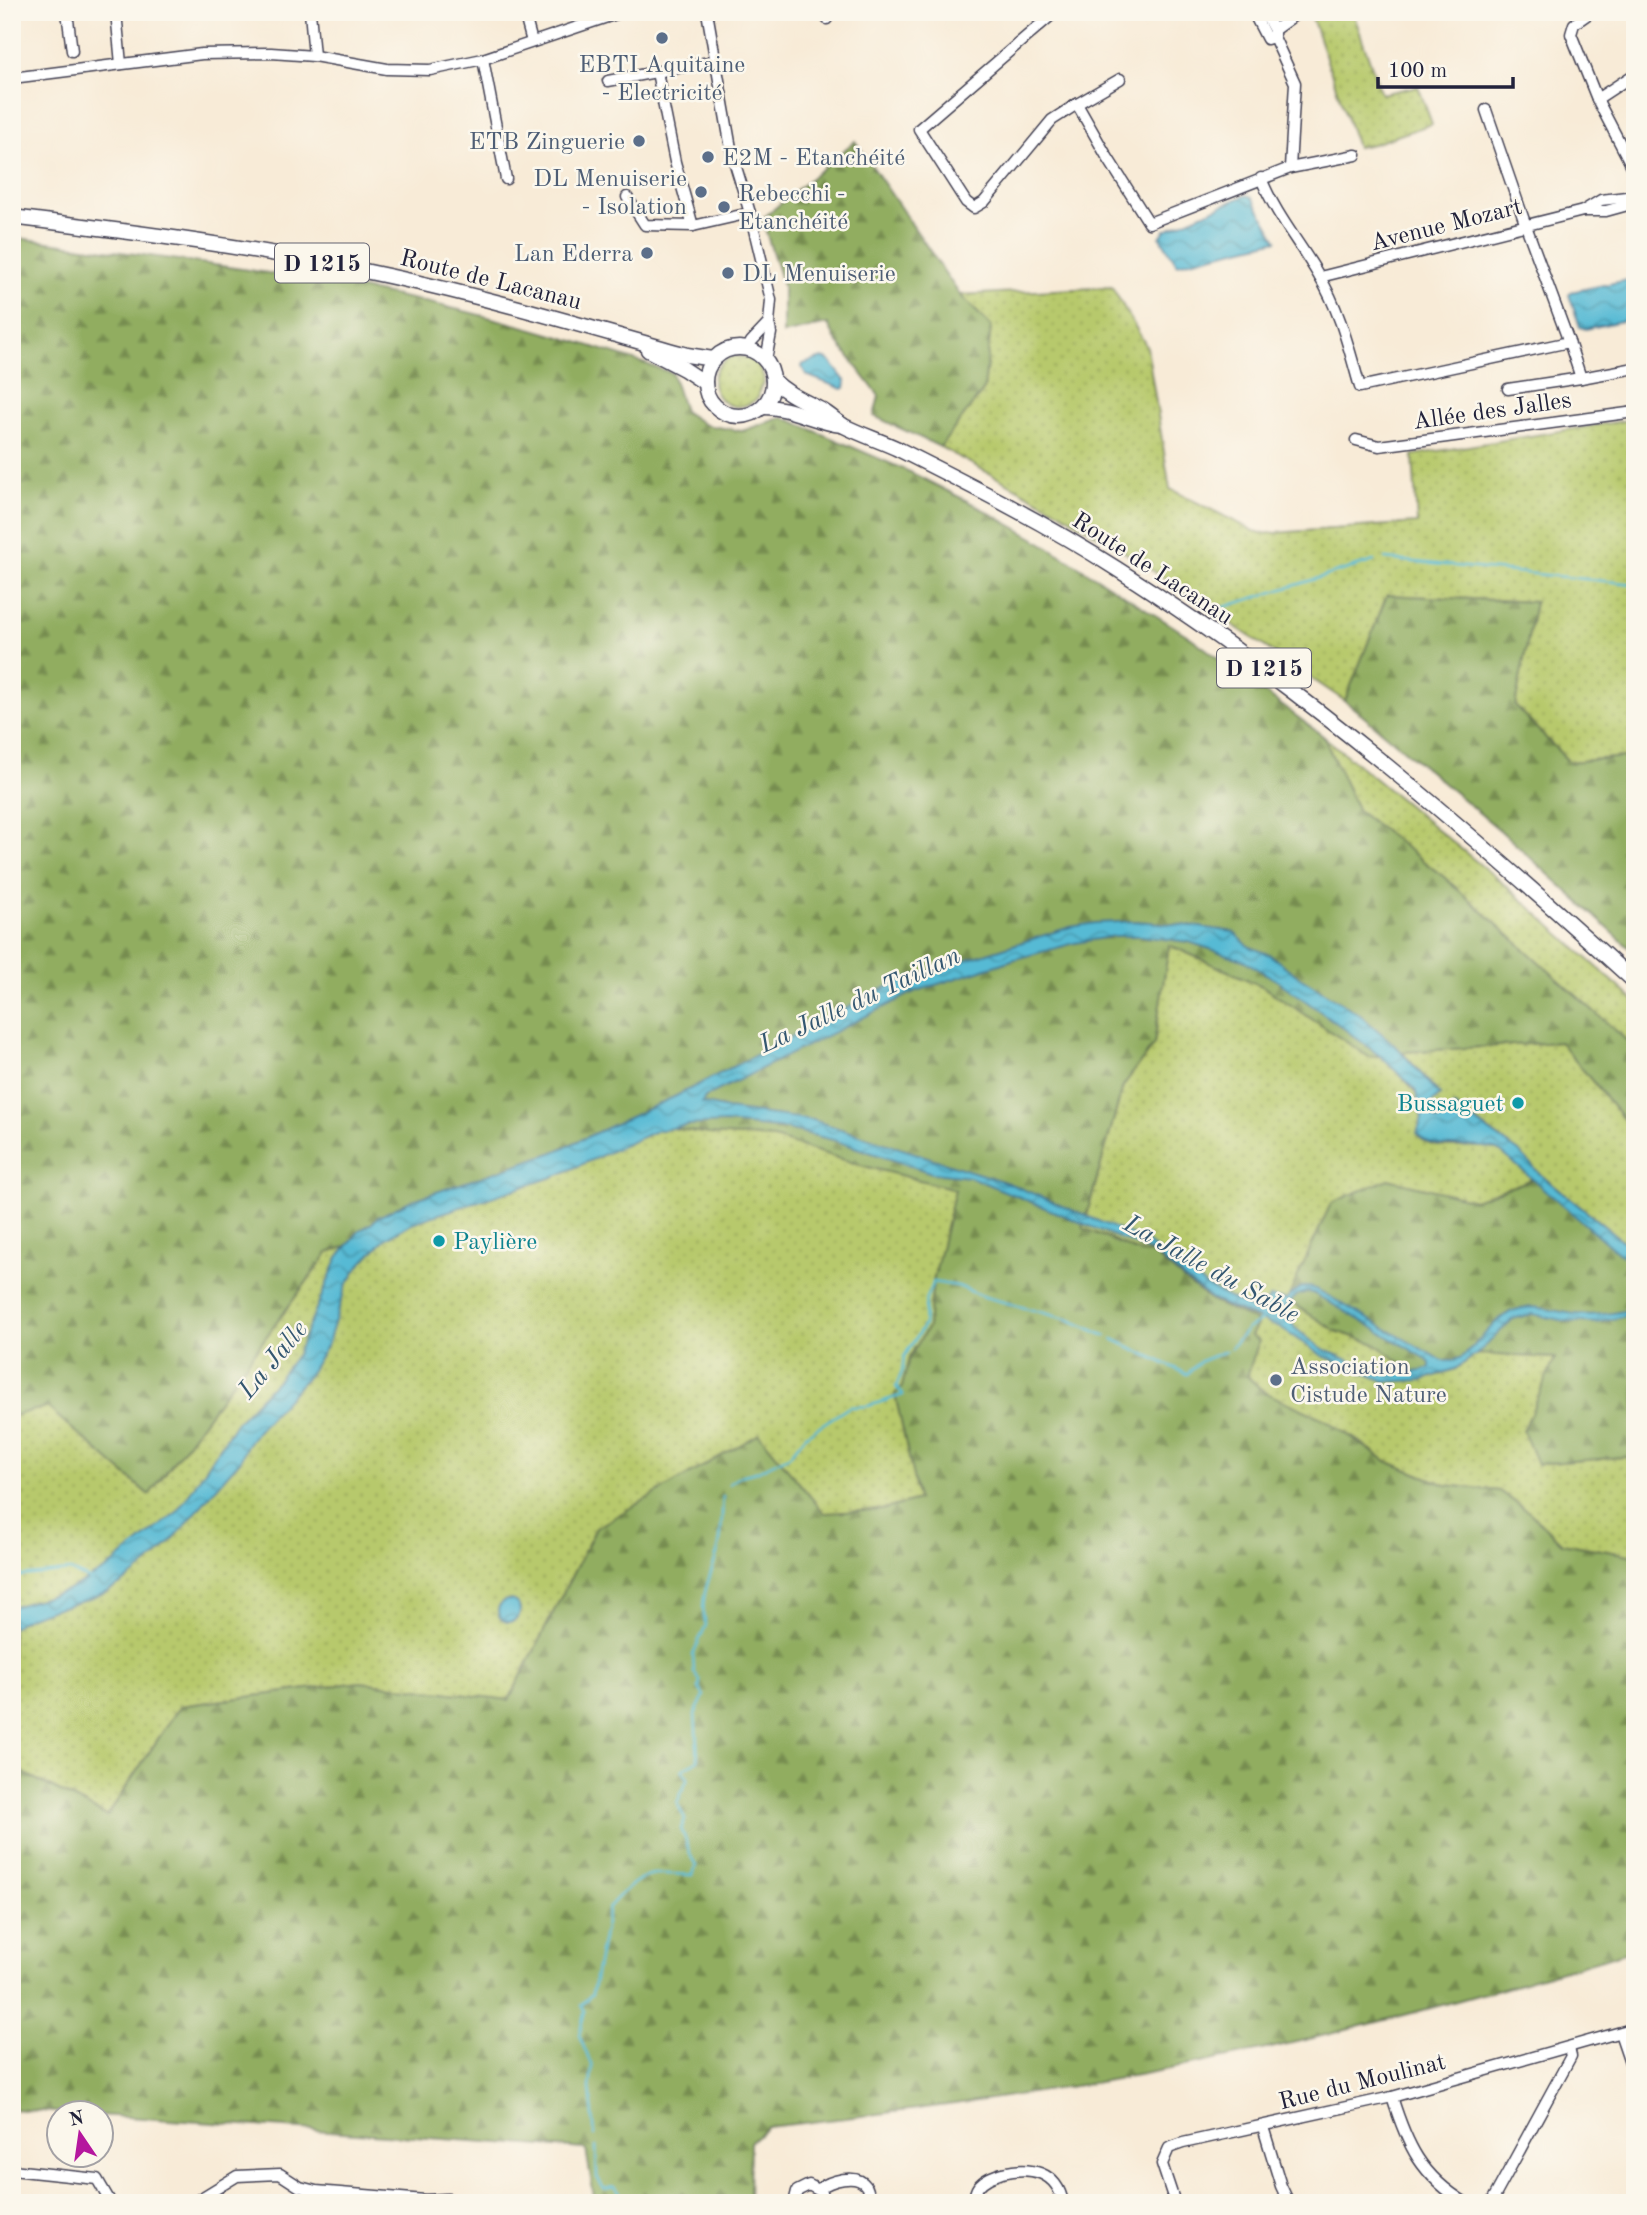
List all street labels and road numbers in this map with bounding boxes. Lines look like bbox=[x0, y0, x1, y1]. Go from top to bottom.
street label: Avenue Mozart bbox=[1368, 195, 1525, 256]
road number: D 1215 bbox=[275, 244, 369, 282]
street label: Route de Lacanau bbox=[397, 247, 584, 315]
street label: Allée des Jalles bbox=[1411, 389, 1573, 435]
street label: Route de Lacanau bbox=[1067, 509, 1237, 631]
road number: D 1215 bbox=[1217, 648, 1311, 688]
street label: Rue du Moulinat bbox=[1277, 2051, 1448, 2115]

